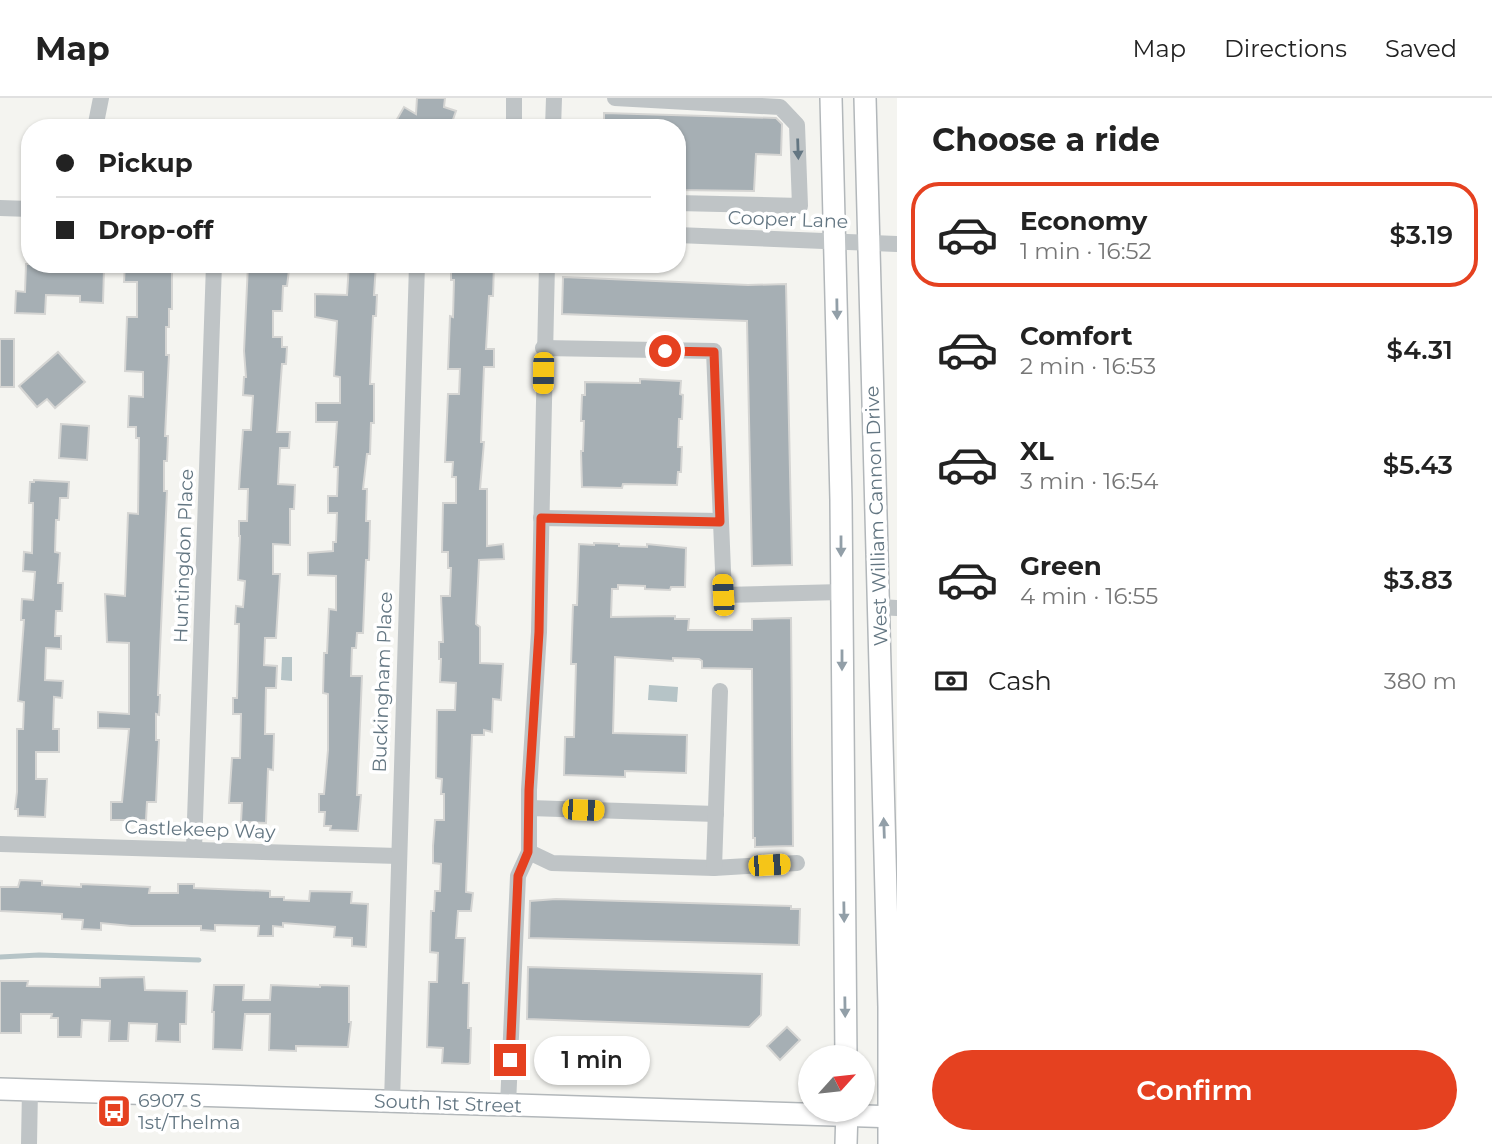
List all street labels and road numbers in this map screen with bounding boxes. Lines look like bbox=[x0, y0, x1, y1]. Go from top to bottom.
street label: Cooper Lane bbox=[727, 206, 849, 233]
street label: West William Cannon Drive bbox=[860, 385, 893, 647]
street label: Huntingdon Place bbox=[169, 469, 198, 644]
street label: Buckingham Place bbox=[368, 591, 397, 773]
street label: Castlekeep Way bbox=[124, 815, 277, 844]
street label: South 1st Street bbox=[374, 1089, 523, 1118]

